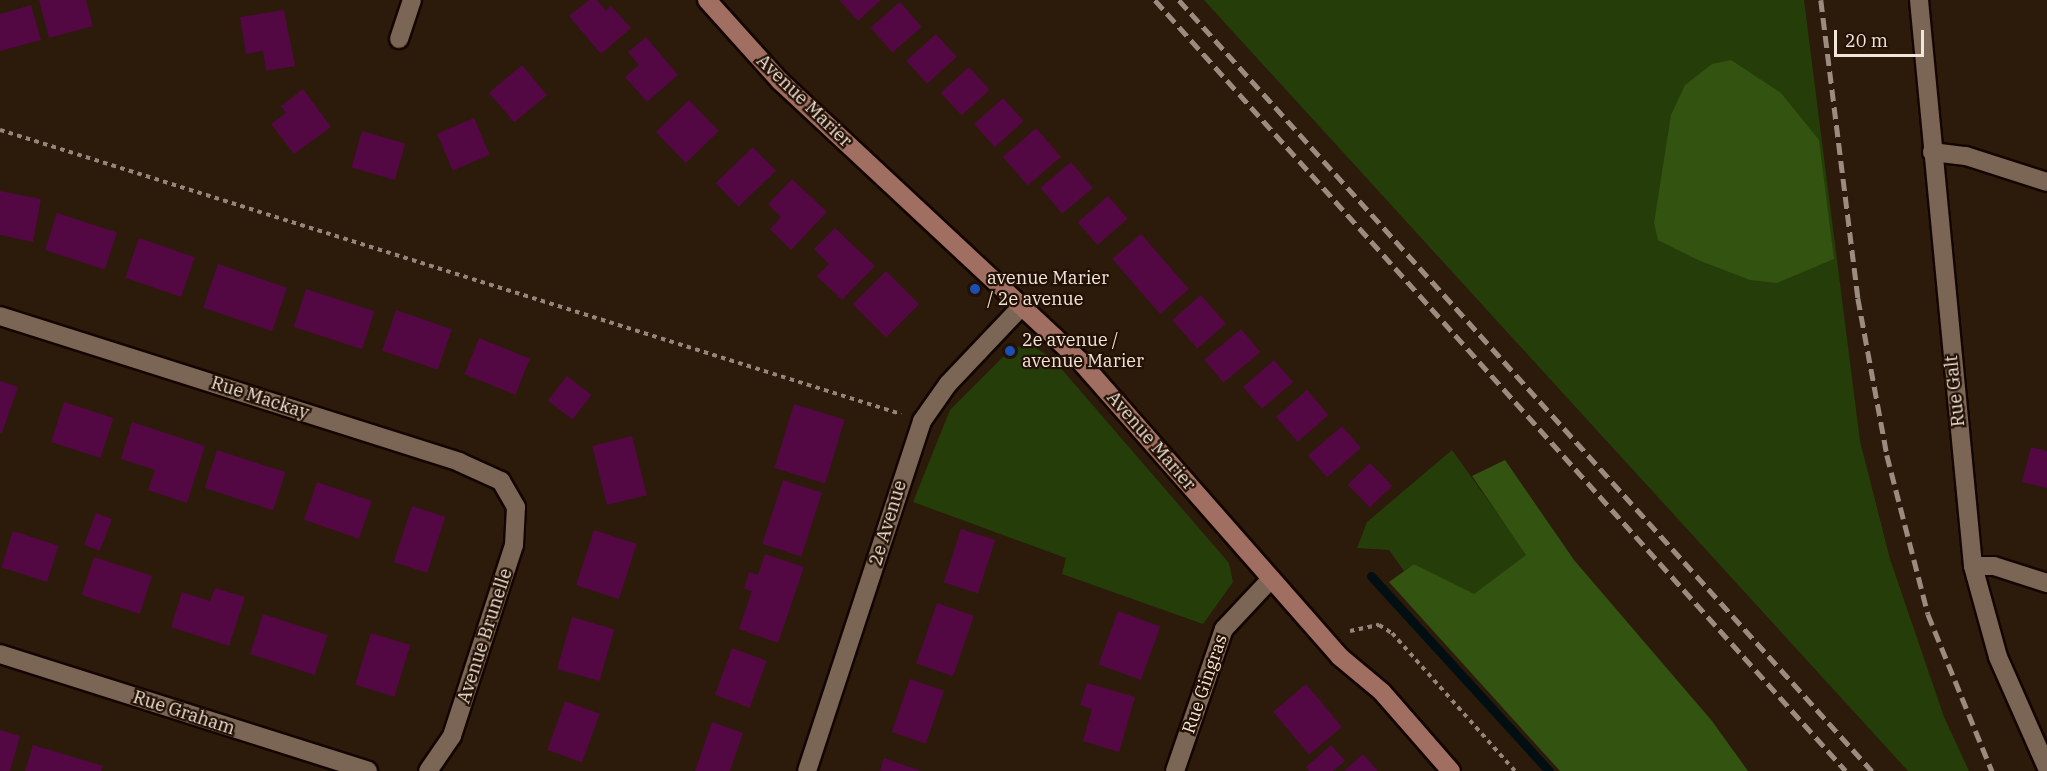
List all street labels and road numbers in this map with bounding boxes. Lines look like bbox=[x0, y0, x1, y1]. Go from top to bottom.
street label: Avenue Marier bbox=[752, 50, 856, 152]
street label: Rue Galt bbox=[1941, 354, 1969, 428]
street label: Rue Mackay bbox=[208, 372, 312, 424]
street label: Avenue Marier bbox=[1102, 387, 1200, 495]
street label: 2e Avenue bbox=[865, 478, 911, 568]
street label: Avenue Brunelle bbox=[453, 566, 517, 706]
street label: Rue Gingras bbox=[1178, 632, 1232, 736]
street label: Rue Graham bbox=[130, 686, 238, 740]

